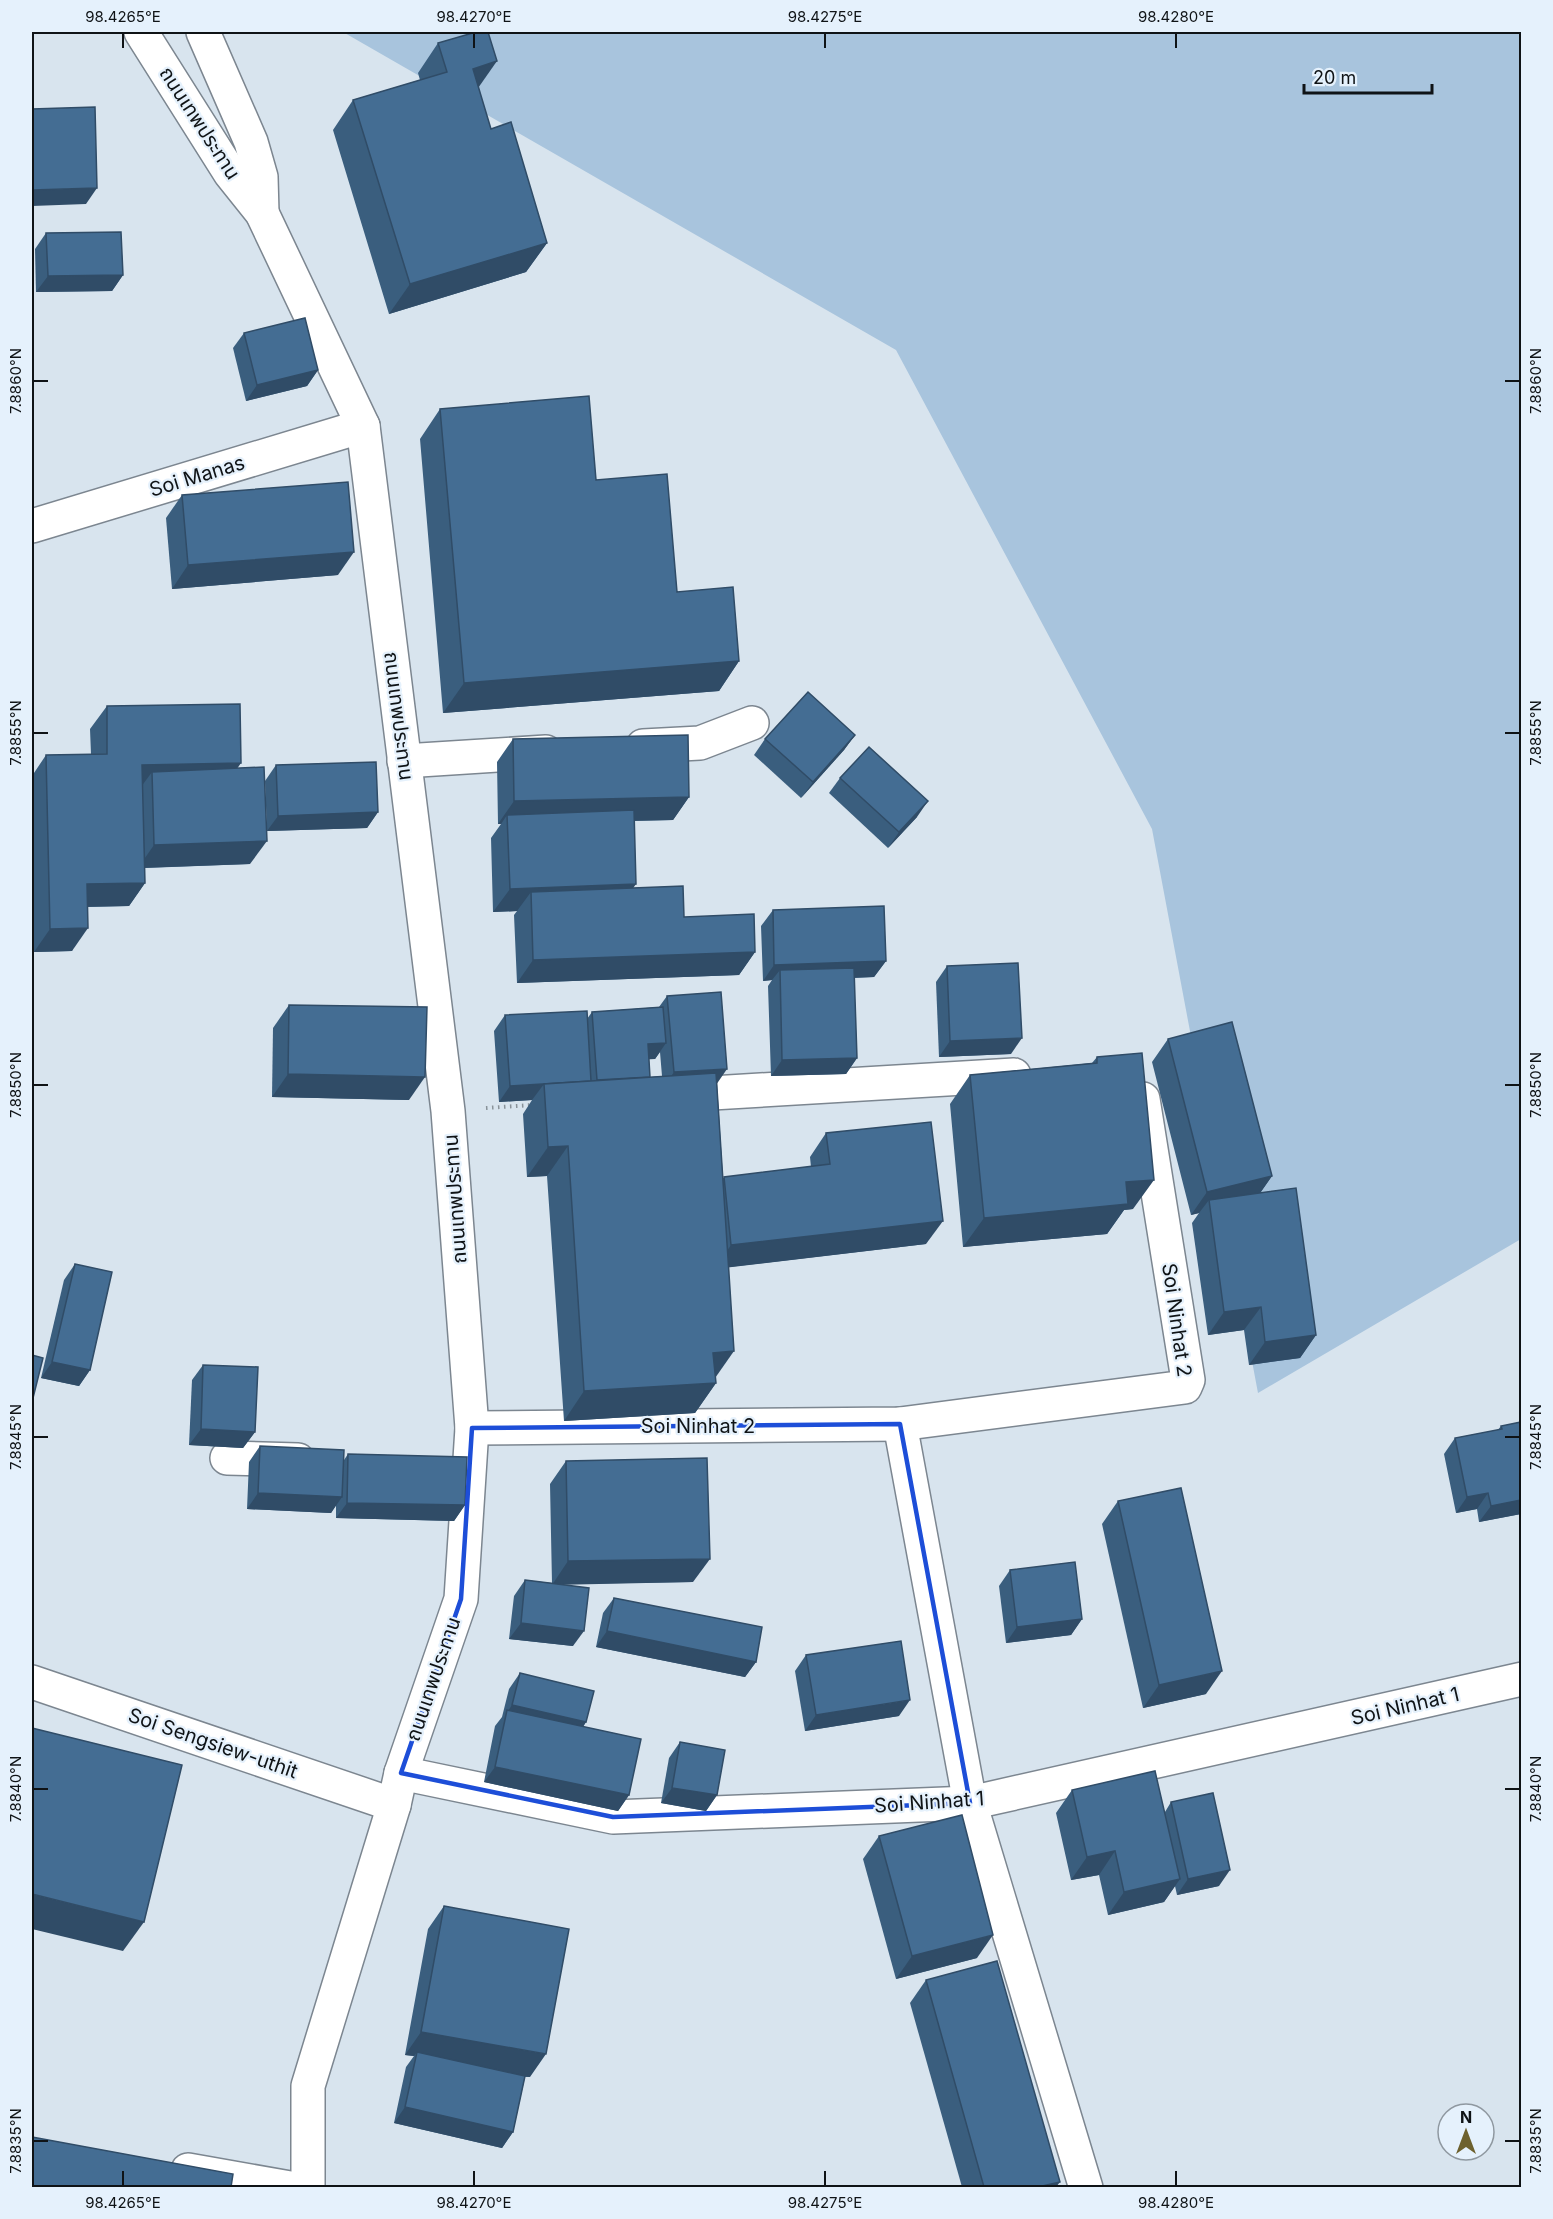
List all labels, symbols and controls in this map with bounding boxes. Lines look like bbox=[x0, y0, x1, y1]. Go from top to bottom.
text: 98.4265°E bbox=[85, 7, 161, 26]
text: 98.4270°E bbox=[437, 7, 511, 26]
text: 98.4275°E bbox=[788, 7, 862, 26]
text: 98.4280°E bbox=[1138, 7, 1214, 26]
scale bar bbox=[1304, 57, 1432, 95]
street label: ถนนเทพประทาน bbox=[155, 62, 245, 184]
text: 20 m bbox=[1313, 67, 1356, 88]
text: 7.8860°N bbox=[6, 348, 25, 414]
text: 7.8860°N bbox=[1526, 348, 1545, 414]
street label: Soi Manas bbox=[147, 450, 247, 502]
street label: ถนนเทพประทาน bbox=[379, 650, 419, 782]
text: 7.8855°N bbox=[6, 700, 25, 766]
text: 7.8855°N bbox=[1526, 700, 1545, 766]
text: 7.8850°N bbox=[6, 1052, 25, 1118]
text: 7.8850°N bbox=[1526, 1052, 1545, 1118]
street label: ถนนเทพประทาน bbox=[439, 1133, 471, 1265]
street label: Soi Ninhat 2 bbox=[1157, 1262, 1197, 1378]
text: 7.8845°N bbox=[6, 1404, 25, 1470]
text: 7.8845°N bbox=[1526, 1404, 1545, 1470]
street label: Soi Ninhat 2 bbox=[641, 1414, 755, 1438]
street label: ถนนเทพประทาน bbox=[401, 1614, 465, 1744]
street label: Soi Ninhat 1 bbox=[1349, 1682, 1461, 1730]
street label: Soi Sengsiew-uthit bbox=[125, 1703, 301, 1783]
text: 7.8840°N bbox=[6, 1756, 25, 1822]
text: 7.8840°N bbox=[1526, 1756, 1545, 1822]
street label: Soi Ninhat 1 bbox=[873, 1786, 985, 1818]
north arrow bbox=[1436, 2102, 1496, 2162]
text: N bbox=[1460, 2107, 1472, 2127]
text: 7.8835°N bbox=[6, 2108, 25, 2174]
text: 7.8835°N bbox=[1526, 2108, 1545, 2174]
text: 98.4265°E bbox=[85, 2193, 161, 2212]
text: 98.4270°E bbox=[437, 2193, 511, 2212]
text: 98.4275°E bbox=[788, 2193, 862, 2212]
text: 98.4280°E bbox=[1138, 2193, 1214, 2212]

